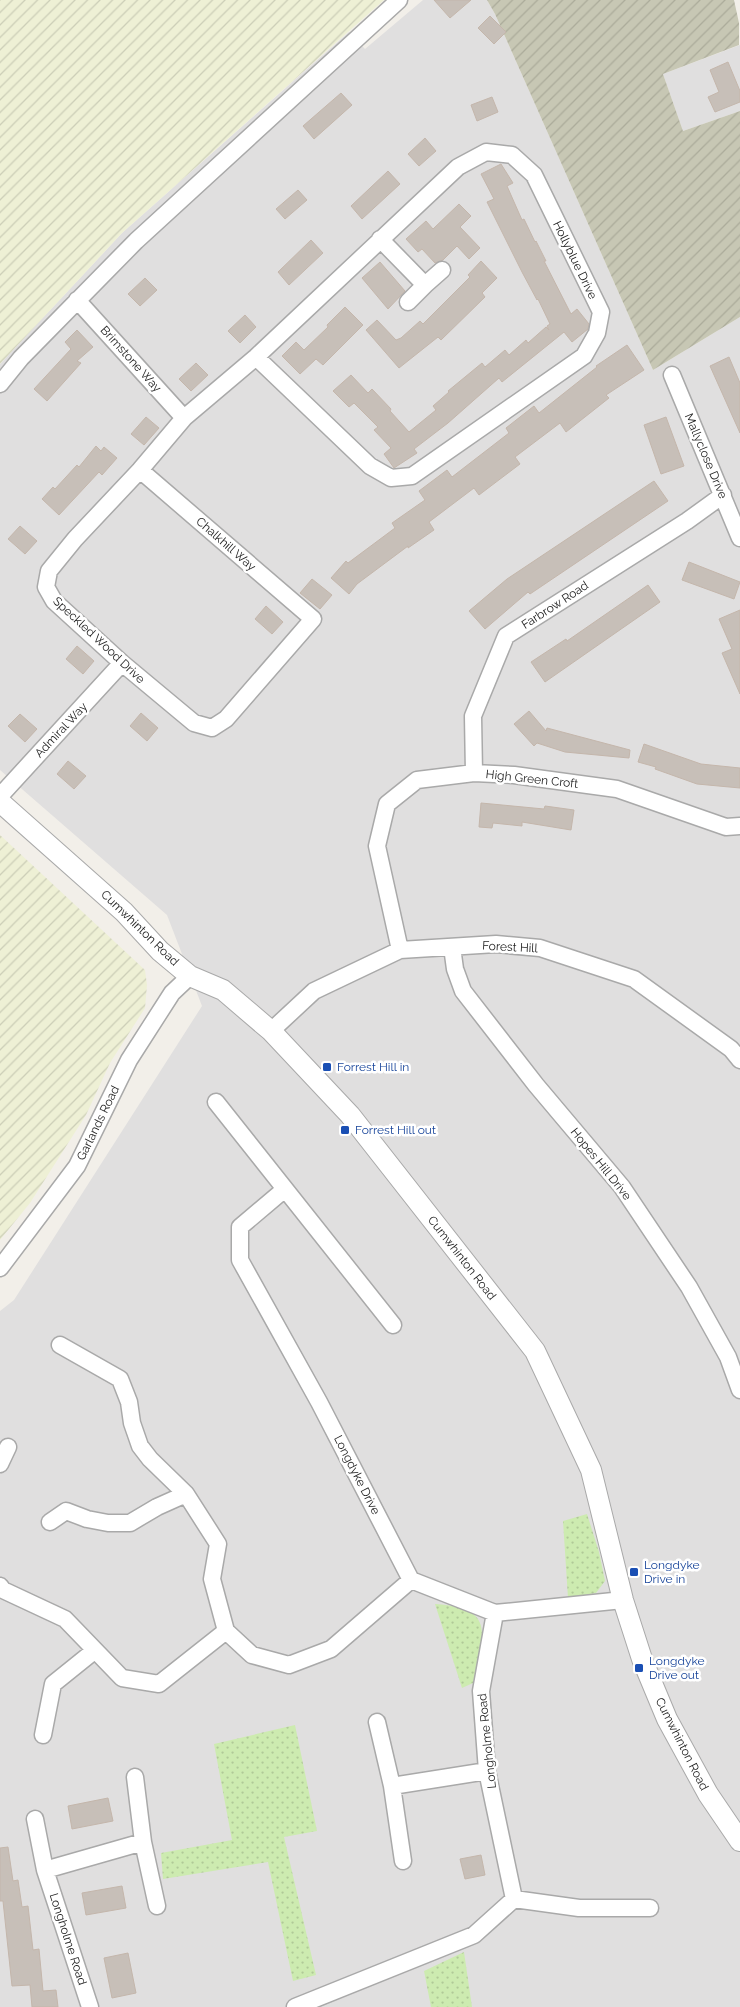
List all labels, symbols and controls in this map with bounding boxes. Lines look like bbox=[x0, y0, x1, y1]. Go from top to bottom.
street label: Hollyblue Drive bbox=[550, 219, 600, 301]
street label: Brimstone Way bbox=[98, 323, 165, 395]
street label: Mallyclose Drive bbox=[682, 411, 730, 501]
street label: Chalkhill Way bbox=[193, 514, 259, 574]
street label: Farbrow Road bbox=[519, 578, 591, 632]
street label: Speckled Wood Drive bbox=[50, 594, 148, 686]
street label: Admiral Way bbox=[32, 699, 90, 760]
street label: High Green Croft bbox=[485, 767, 579, 791]
street label: Cumwhinton Road bbox=[98, 887, 182, 969]
street label: Forest Hill bbox=[482, 939, 539, 955]
place label: Forrest Hill in bbox=[337, 1060, 409, 1074]
marker: Forrest Hill in bbox=[321, 1061, 333, 1073]
street label: Garlands Road bbox=[74, 1083, 122, 1163]
place label: Forrest Hill out bbox=[355, 1123, 436, 1137]
marker: Forrest Hill out bbox=[339, 1124, 351, 1136]
street label: Hopes Hill Drive bbox=[568, 1125, 634, 1203]
street label: Cumwhinton Road bbox=[425, 1213, 499, 1303]
street label: Longdyke Drive bbox=[331, 1433, 383, 1517]
place label: Longdyke Drive in bbox=[644, 1558, 699, 1586]
marker: Longdyke Drive in bbox=[628, 1566, 640, 1578]
place label: Longdyke Drive out bbox=[649, 1654, 704, 1682]
marker: Longdyke Drive out bbox=[633, 1662, 645, 1674]
street label: Longholme Road bbox=[475, 1693, 499, 1789]
street label: Cumwhinton Road bbox=[653, 1695, 711, 1793]
street label: Longholme Road bbox=[47, 1891, 89, 1987]

